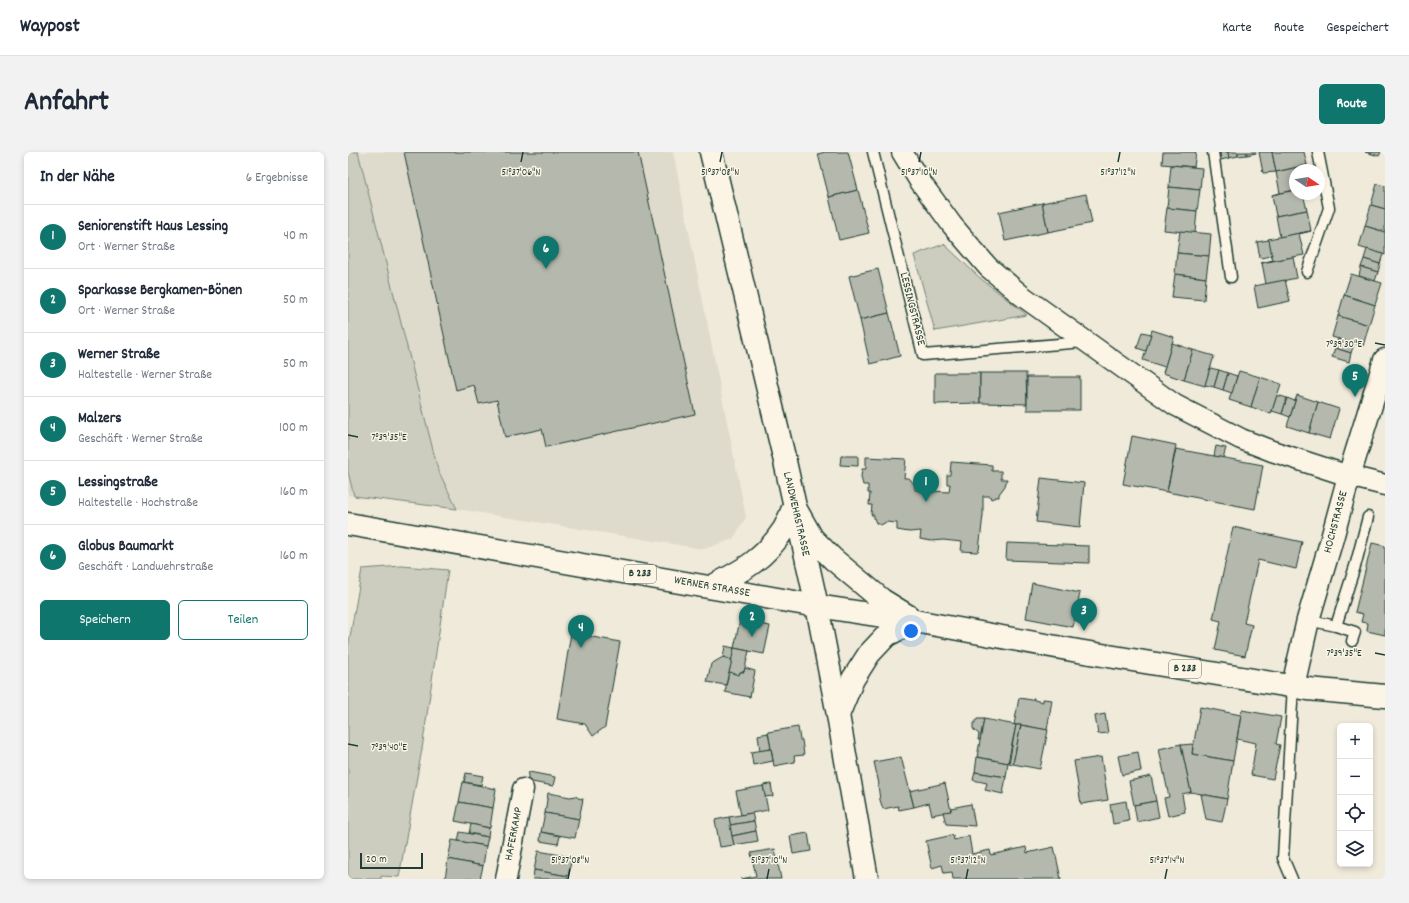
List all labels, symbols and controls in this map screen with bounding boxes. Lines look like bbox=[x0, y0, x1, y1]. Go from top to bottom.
text: Waypost bbox=[20, 14, 80, 41]
text: Karte bbox=[1222, 18, 1252, 38]
text: Route bbox=[1274, 18, 1304, 38]
text: Gespeichert bbox=[1326, 18, 1389, 38]
text: Anfahrt bbox=[24, 84, 109, 124]
button: Route bbox=[1319, 84, 1385, 124]
north arrow bbox=[1289, 164, 1325, 200]
text: In der Nähe bbox=[40, 166, 115, 190]
text: 51°37'06"N bbox=[501, 166, 541, 180]
text: 51°37'08"N bbox=[701, 166, 739, 180]
text: 51°37'10"N bbox=[901, 166, 937, 180]
text: 51°37'12"N bbox=[1100, 166, 1136, 180]
text: 6 Ergebnisse bbox=[246, 169, 308, 188]
text: Seniorenstift Haus Lessing bbox=[78, 216, 228, 238]
text: 1 bbox=[52, 227, 54, 246]
text: 40 m bbox=[284, 227, 308, 246]
pin: 6 bbox=[533, 236, 559, 269]
text: Ort · Werner Straße bbox=[78, 238, 175, 257]
street label: LESSINGSTRASSE bbox=[895, 270, 929, 348]
text: Sparkasse Bergkamen-Bönen bbox=[78, 280, 242, 302]
text: 2 bbox=[50, 291, 56, 310]
text: 50 m bbox=[283, 291, 308, 310]
text: Ort · Werner Straße bbox=[78, 302, 175, 321]
text: 7°39'30"E bbox=[1326, 338, 1362, 352]
text: Werner Straße bbox=[78, 344, 160, 366]
text: 3 bbox=[50, 355, 56, 374]
text: 50 m bbox=[283, 355, 308, 374]
pin: 5 bbox=[1342, 364, 1368, 397]
text: Haltestelle · Werner Straße bbox=[78, 366, 212, 385]
text: Malzers bbox=[78, 408, 122, 430]
text: 4 bbox=[50, 419, 56, 438]
text: 100 m bbox=[279, 419, 308, 438]
text: Geschäft · Werner Straße bbox=[78, 430, 203, 449]
text: 7°39'35"E bbox=[371, 431, 407, 445]
pin: 1 bbox=[913, 469, 939, 502]
street label: LANDWEHRSTRASSE bbox=[778, 470, 814, 559]
text: Lessingstraße bbox=[78, 472, 158, 494]
text: 5 bbox=[50, 483, 56, 502]
text: 160 m bbox=[280, 483, 308, 502]
street label: HOCHSTRASSE bbox=[1320, 489, 1353, 555]
text: Haltestelle · Hochstraße bbox=[78, 494, 198, 513]
text: Globus Baumarkt bbox=[78, 536, 174, 558]
text: 6 bbox=[50, 547, 56, 566]
text: 160 m bbox=[280, 547, 308, 566]
text: Geschäft · Landwehrstraße bbox=[78, 558, 213, 577]
road number: B 233 bbox=[624, 565, 656, 583]
street label: WERNER STRASSE bbox=[673, 572, 752, 602]
pin: 3 bbox=[1071, 598, 1097, 631]
button: Speichern bbox=[40, 600, 170, 640]
button: Teilen bbox=[178, 600, 308, 640]
pin: 2 bbox=[739, 604, 765, 637]
pin: 4 bbox=[568, 615, 594, 648]
your location bbox=[901, 621, 921, 641]
text: 7°39'35"E bbox=[1326, 647, 1362, 661]
road number: B 233 bbox=[1169, 660, 1201, 678]
map controls bbox=[1337, 723, 1373, 867]
button: + bbox=[1337, 723, 1373, 759]
text: 7°39'40"E bbox=[371, 741, 407, 755]
button: − bbox=[1337, 759, 1373, 795]
button: locate bbox=[1337, 795, 1373, 831]
street label: HAFERKAMP bbox=[501, 805, 528, 862]
button: layers bbox=[1337, 831, 1373, 867]
scale bar bbox=[360, 851, 423, 870]
text: 20 m bbox=[366, 852, 387, 868]
text: 51°37'08"N bbox=[551, 854, 589, 868]
text: 51°37'10"N bbox=[751, 854, 787, 868]
text: 51°37'12"N bbox=[950, 854, 986, 868]
text: 51°37'14"N bbox=[1149, 854, 1185, 868]

